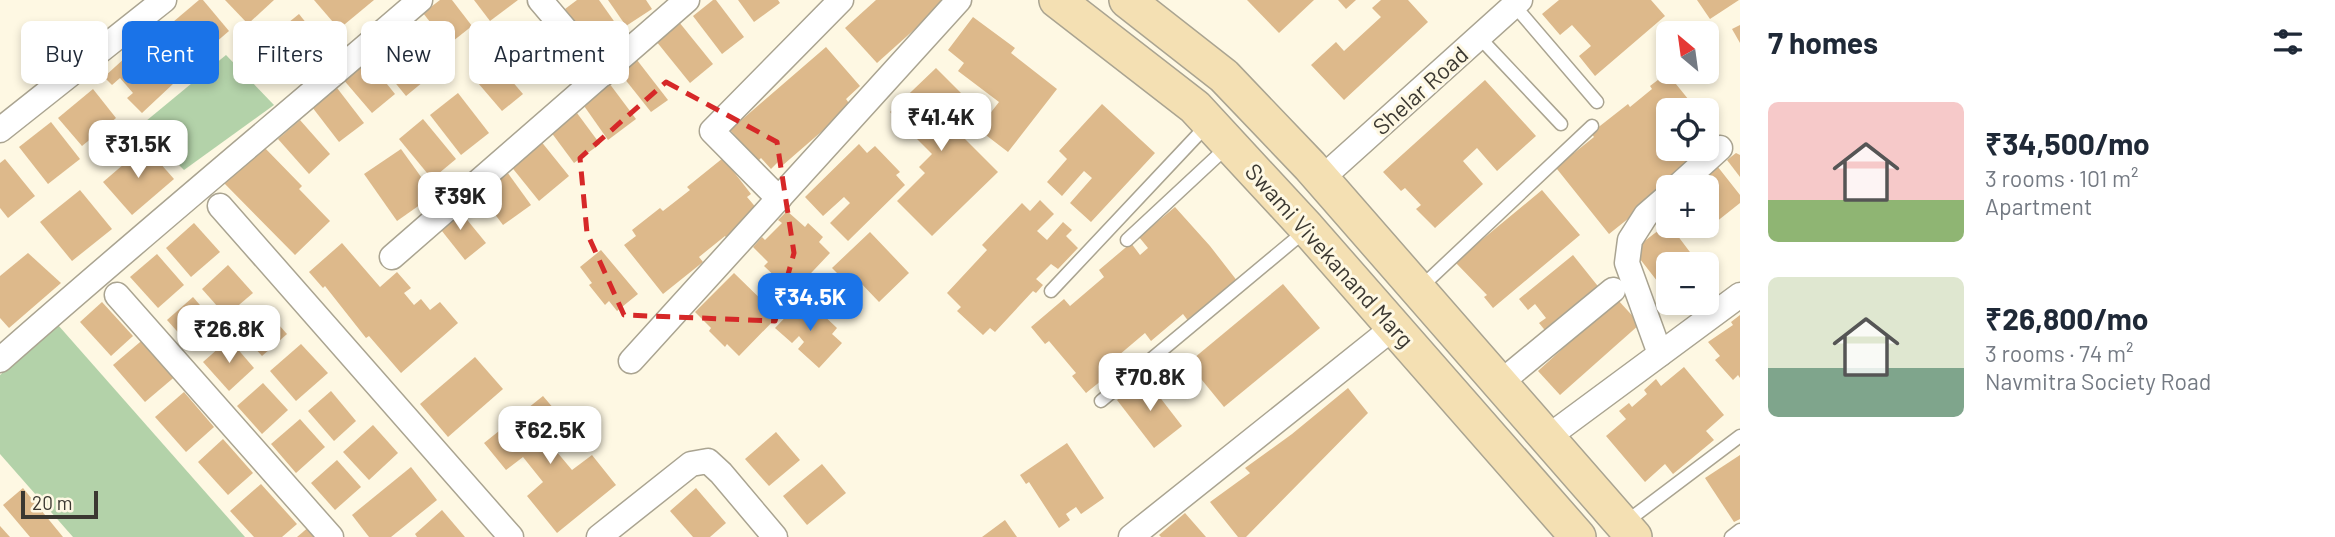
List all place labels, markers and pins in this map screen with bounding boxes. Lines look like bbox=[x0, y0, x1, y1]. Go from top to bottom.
pin: ₹41.4K bbox=[884, 94, 998, 153]
pin: ₹31.5K bbox=[81, 120, 195, 180]
pin: ₹39K bbox=[419, 173, 501, 232]
pin: ₹34.5K bbox=[753, 274, 867, 333]
pin: ₹26.8K bbox=[172, 306, 286, 365]
pin: ₹70.8K bbox=[1093, 354, 1207, 413]
pin: ₹62.5K bbox=[493, 406, 607, 466]

